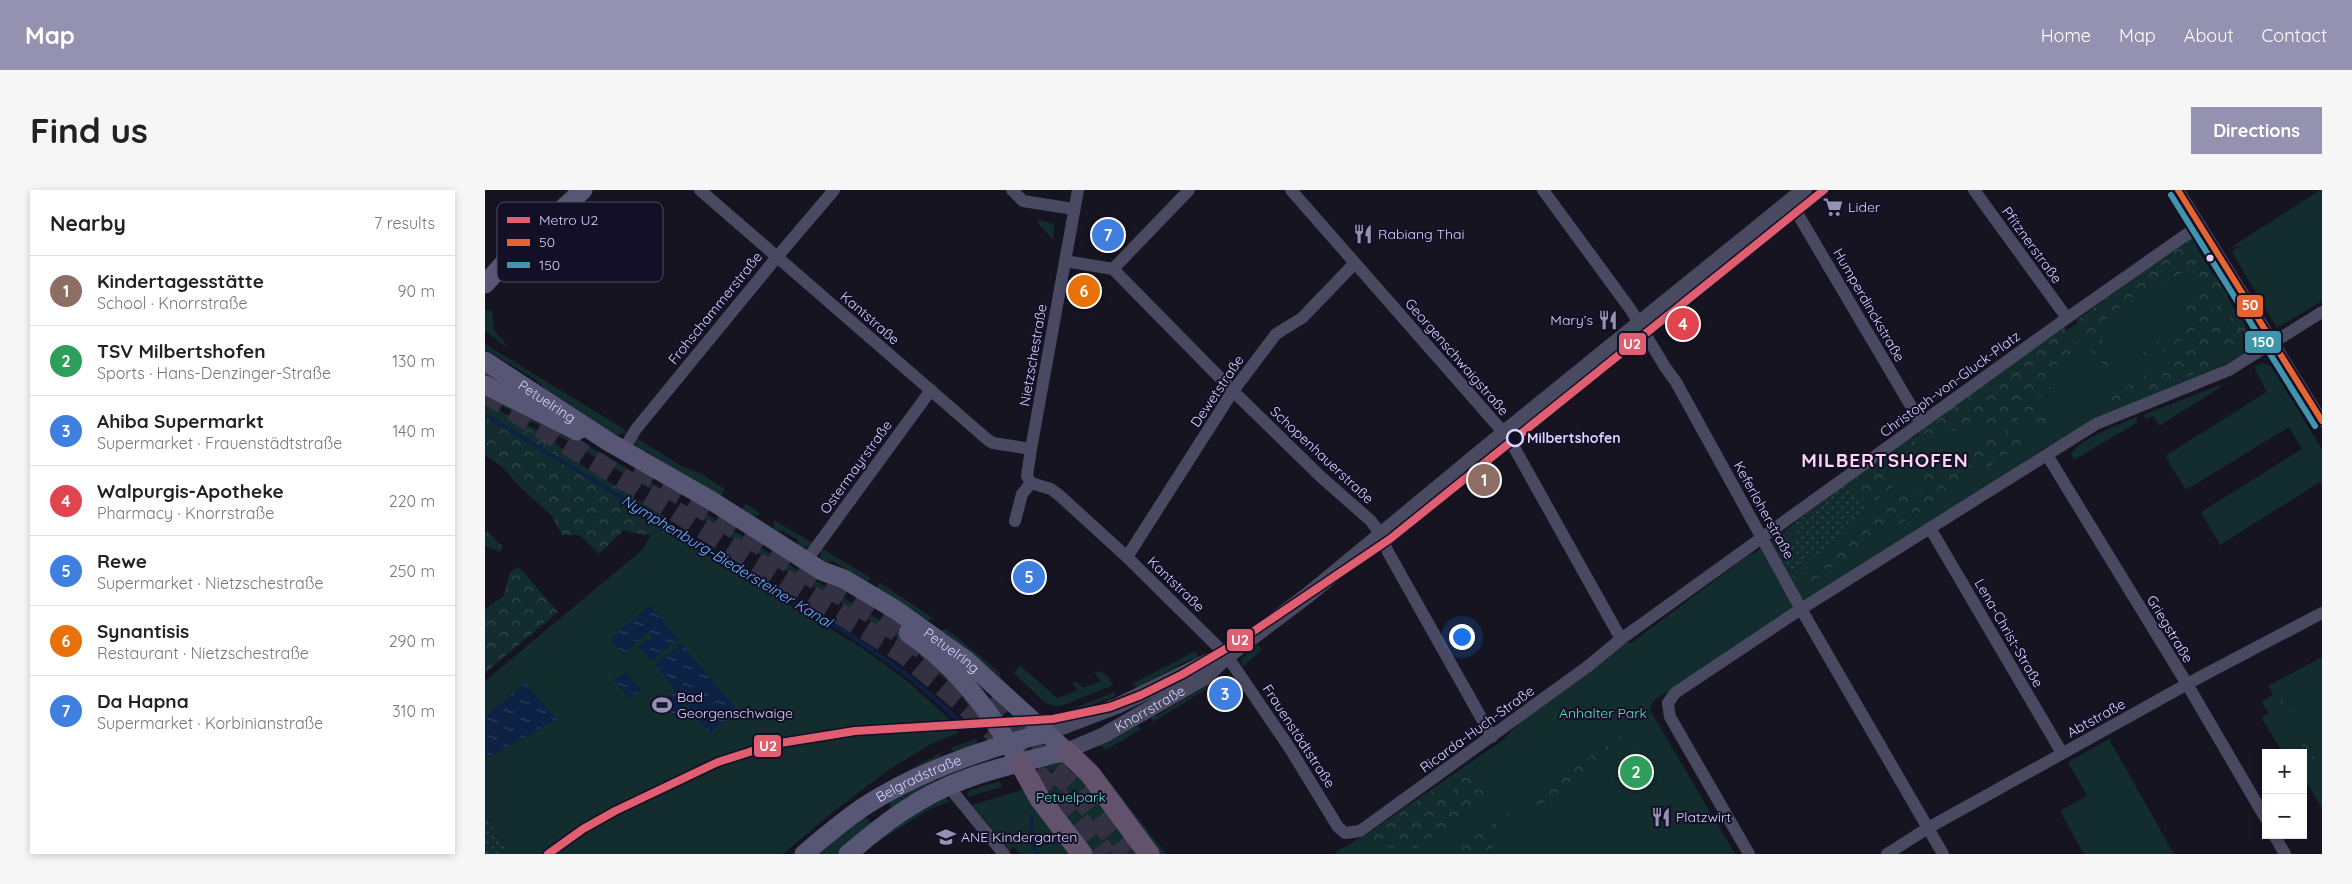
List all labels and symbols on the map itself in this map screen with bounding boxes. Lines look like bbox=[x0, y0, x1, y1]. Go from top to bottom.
supermarket icon: Lider bbox=[1822, 196, 1844, 218]
place label: Lider bbox=[1848, 198, 1881, 216]
legend bbox=[497, 202, 663, 282]
street label: Pfitznerstraße bbox=[1998, 203, 2066, 287]
text: Metro U2 bbox=[539, 211, 599, 229]
pin: 7 bbox=[1092, 216, 1124, 254]
restaurant icon: Rabiang Thai bbox=[1352, 223, 1374, 245]
place label: Rabiang Thai bbox=[1378, 225, 1464, 243]
text: 50 bbox=[539, 233, 555, 251]
street label: Humperdinckstraße bbox=[1829, 245, 1909, 365]
street label: Frohschammerstraße bbox=[664, 248, 766, 368]
unlabelled marker bbox=[2205, 253, 2215, 263]
text: 150 bbox=[539, 256, 560, 274]
pin: 6 bbox=[1068, 272, 1100, 310]
street label: Kantstraße bbox=[837, 287, 903, 349]
line badge: 50 bbox=[2236, 294, 2264, 318]
street label: Georgenschwaigstraße bbox=[1401, 295, 1513, 419]
text: 50 bbox=[2242, 296, 2259, 314]
street label: Nietzschestraße bbox=[1015, 302, 1051, 408]
pin: 4 bbox=[1667, 305, 1699, 343]
restaurant icon: Mary’s bbox=[1597, 309, 1619, 331]
place label: Mary’s bbox=[1550, 311, 1593, 329]
street label: Christoph-von-Gluck-Platz bbox=[1876, 327, 2024, 441]
line badge: 150 bbox=[2244, 330, 2282, 354]
line badge: U2 bbox=[1618, 332, 1647, 356]
text: 150 bbox=[2252, 333, 2274, 351]
text: U2 bbox=[1623, 335, 1641, 353]
street label: Dewetstraße bbox=[1186, 352, 1248, 430]
street label: Petuelring bbox=[515, 376, 579, 427]
street label: Schopenhauerstraße bbox=[1266, 402, 1378, 508]
street label: Ostermayrstraße bbox=[816, 417, 896, 517]
marker: Milbertshofen bbox=[1506, 429, 1524, 447]
place label: Milbertshofen bbox=[1527, 429, 1621, 447]
district label: MILBERTSHOFEN bbox=[1801, 448, 1969, 472]
street label: Keferloherstraße bbox=[1730, 458, 1798, 562]
pin: 1 bbox=[1468, 461, 1500, 499]
water label: Nymphenburg-Biedersteiner Kanal bbox=[618, 490, 837, 632]
street label: Kantstraße bbox=[1144, 552, 1208, 616]
pin: 5 bbox=[1013, 558, 1045, 596]
street label: Lena-Christ-Straße bbox=[1971, 576, 2047, 691]
street label: Griegstraße bbox=[2143, 592, 2197, 666]
street label: Petuelring bbox=[920, 624, 983, 677]
your location bbox=[1449, 624, 1475, 650]
line badge: U2 bbox=[1226, 628, 1254, 652]
text: U2 bbox=[1231, 631, 1249, 649]
pin: 3 bbox=[1209, 675, 1241, 713]
street label: Knorrstraße bbox=[1111, 681, 1188, 736]
street label: Frauenstädtstraße bbox=[1259, 681, 1339, 791]
street label: Ricarda-Huch-Straße bbox=[1416, 681, 1538, 777]
place label: Bad Georgenschwaige bbox=[677, 688, 793, 722]
sports icon: Bad Georgenschwaige bbox=[651, 694, 673, 716]
street label: Abtstraße bbox=[2064, 695, 2128, 741]
park label: Anhalter Park bbox=[1559, 704, 1647, 722]
line badge: U2 bbox=[753, 734, 782, 758]
text: U2 bbox=[759, 737, 777, 755]
street label: Belgradstraße bbox=[872, 751, 964, 806]
pin: 2 bbox=[1620, 753, 1652, 791]
park label: Petuelpark bbox=[1036, 788, 1106, 806]
restaurant icon: Platzwirt bbox=[1650, 806, 1672, 828]
place label: Platzwirt bbox=[1676, 808, 1731, 826]
school or university icon: ANE Kindergarten bbox=[935, 826, 957, 848]
place label: ANE Kindergarten bbox=[961, 828, 1077, 846]

